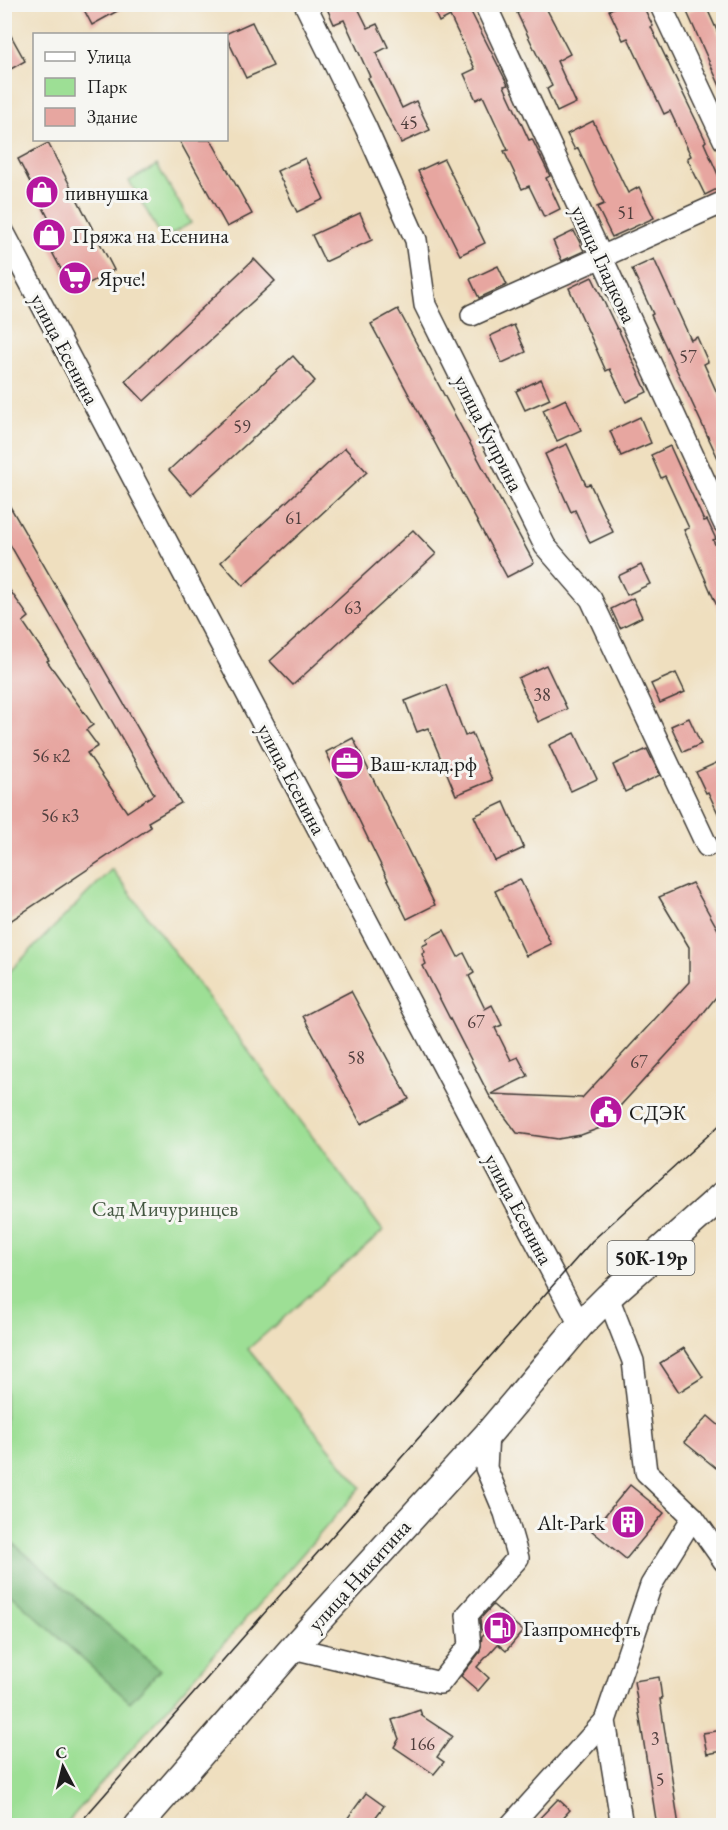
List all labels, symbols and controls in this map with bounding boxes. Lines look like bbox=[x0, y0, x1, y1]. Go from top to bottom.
legend bbox=[33, 33, 228, 141]
text: Улица bbox=[86, 45, 132, 68]
text: Парк bbox=[87, 75, 127, 98]
text: Здание bbox=[87, 105, 137, 128]
house number: 45 bbox=[400, 111, 418, 134]
shop icon: пивнушка bbox=[24, 174, 60, 210]
place label: пивнушка bbox=[65, 179, 149, 206]
street label: улица Гладкова bbox=[565, 201, 643, 328]
house number: 51 bbox=[617, 201, 635, 224]
shop icon: Пряжа на Есенина bbox=[31, 217, 67, 253]
place label: Пряжа на Есенина bbox=[72, 222, 229, 249]
supermarket icon: Ярче! bbox=[57, 260, 93, 296]
place label: Ярче! bbox=[97, 265, 146, 292]
street label: улица Есенина bbox=[24, 289, 106, 410]
house number: 57 bbox=[679, 345, 697, 368]
street label: улица Куприна bbox=[448, 370, 530, 496]
house number: 59 bbox=[233, 415, 251, 438]
house number: 61 bbox=[285, 506, 303, 529]
house number: 63 bbox=[344, 596, 362, 619]
house number: 38 bbox=[533, 683, 551, 706]
street label: улица Есенина bbox=[251, 719, 333, 840]
house number: 56 к2 bbox=[32, 744, 70, 767]
office icon: Ваш-клад.рф bbox=[329, 745, 365, 781]
place label: Ваш-клад.рф bbox=[370, 750, 477, 777]
house number: 56 к3 bbox=[41, 804, 79, 827]
house number: 67 bbox=[467, 1010, 485, 1033]
house number: 58 bbox=[347, 1046, 365, 1069]
house number: 67 bbox=[630, 1050, 648, 1073]
public building icon: СДЭК bbox=[588, 1094, 624, 1130]
place label: СДЭК bbox=[629, 1099, 686, 1126]
street label: улица Есенина bbox=[478, 1149, 560, 1270]
park label: Сад Мичуринцев bbox=[92, 1195, 238, 1222]
road number: 50К-19р bbox=[608, 1241, 694, 1275]
building icon: Alt-Park bbox=[610, 1504, 646, 1540]
place label: Alt-Park bbox=[536, 1509, 606, 1536]
street label: улица Никитина bbox=[302, 1513, 417, 1637]
fuel station icon: Газпромнефть bbox=[482, 1610, 518, 1646]
place label: Газпромнефть bbox=[523, 1615, 641, 1642]
house number: 3 bbox=[651, 1727, 659, 1750]
house number: 166 bbox=[409, 1732, 435, 1755]
north arrow bbox=[33, 1737, 93, 1797]
text: С bbox=[54, 1741, 68, 1764]
house number: 5 bbox=[656, 1768, 664, 1791]

